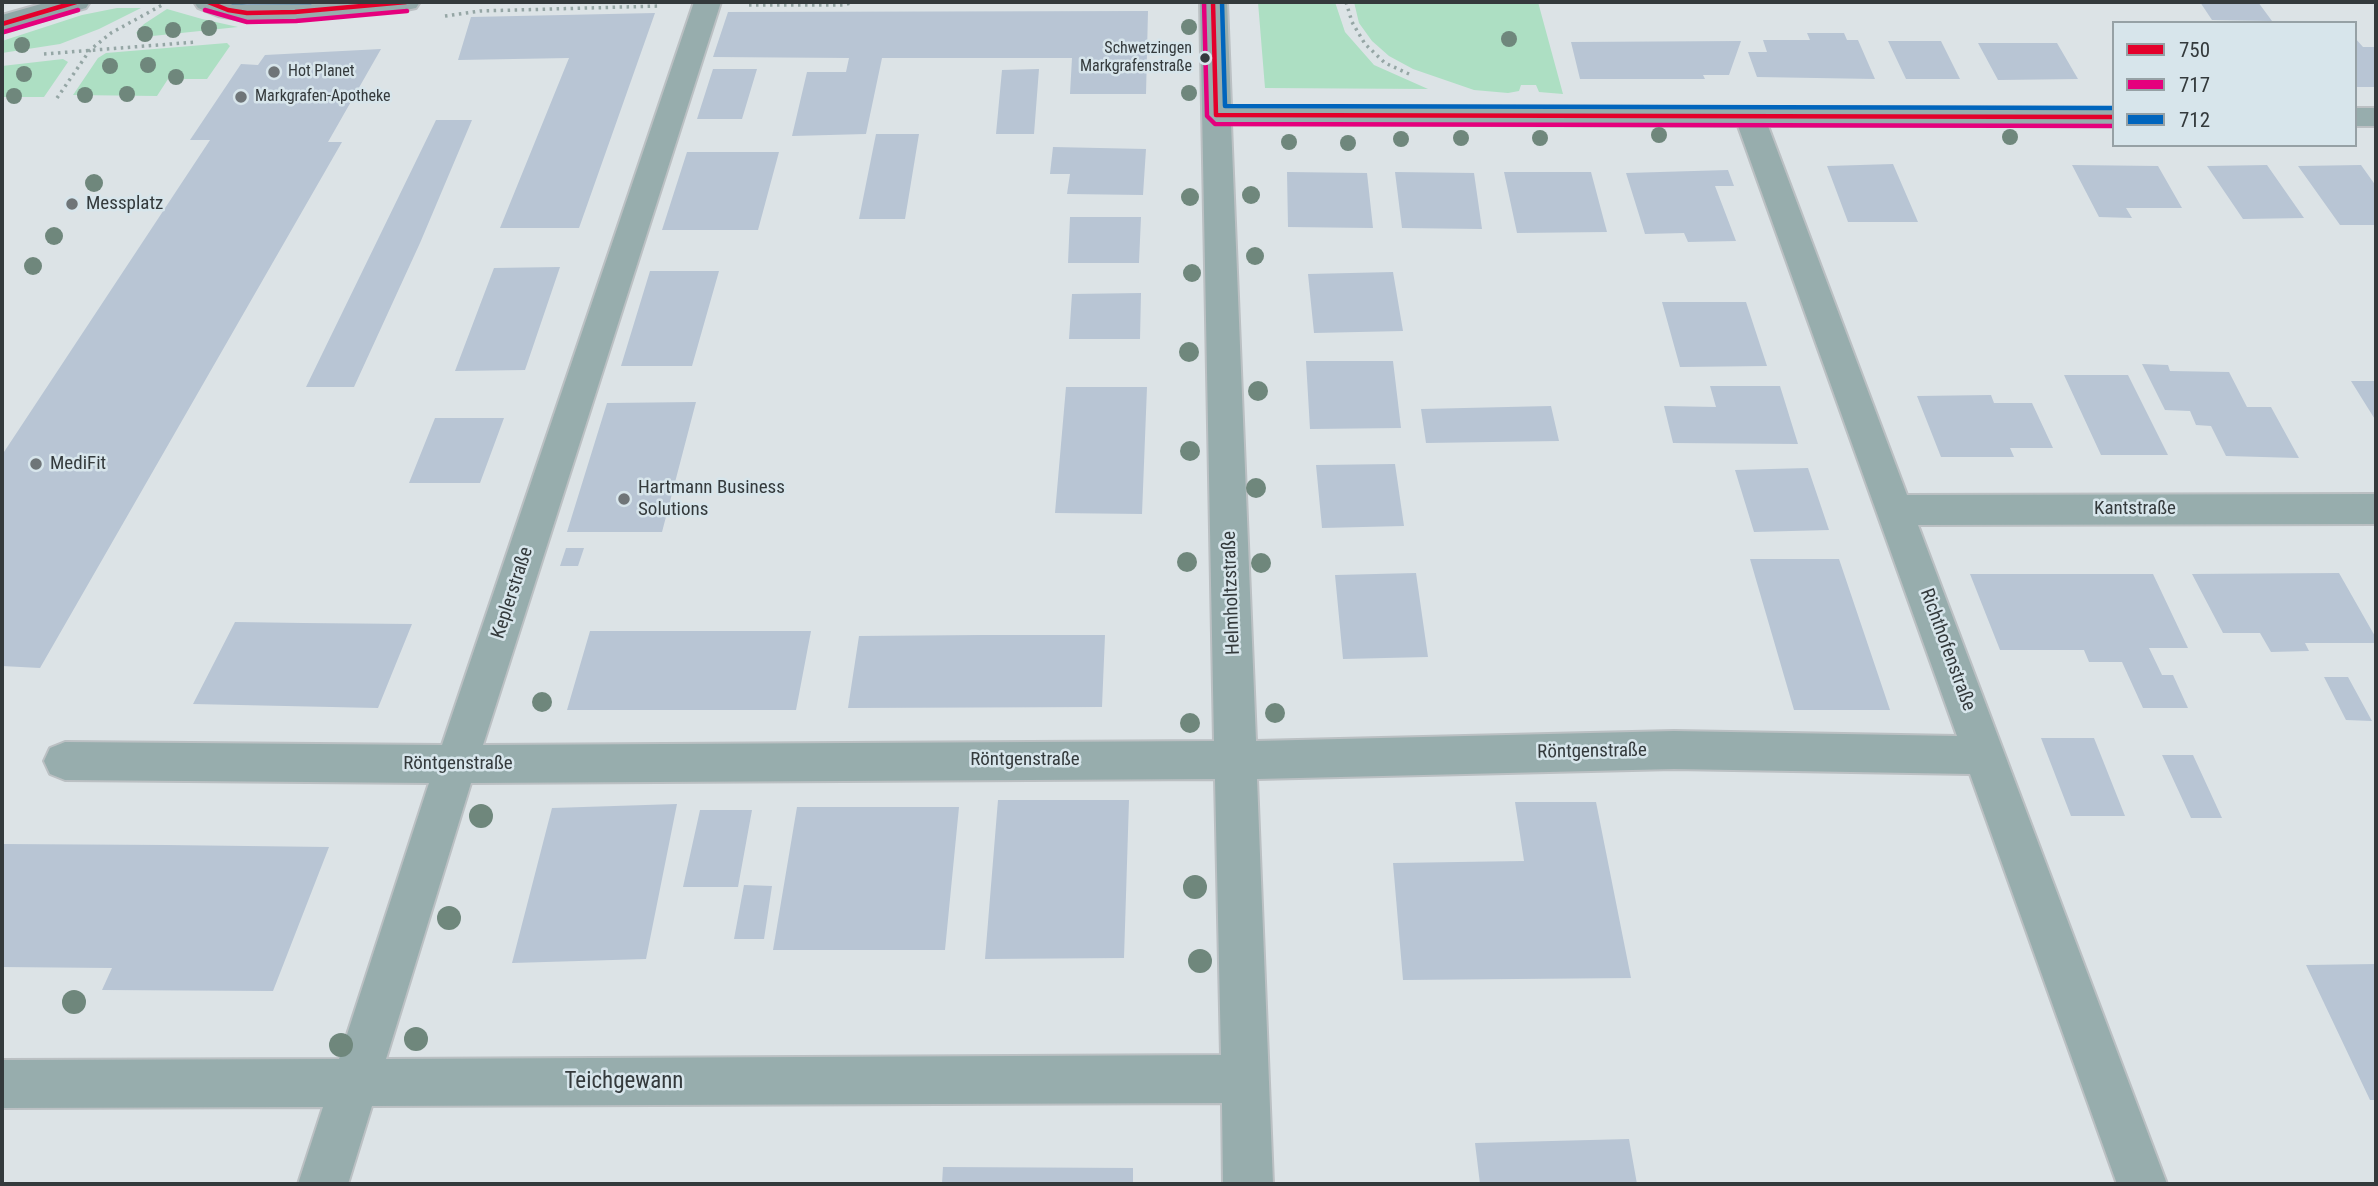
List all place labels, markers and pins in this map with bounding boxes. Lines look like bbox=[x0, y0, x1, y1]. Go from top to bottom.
place label: Schwetzingen Markgrafenstraße bbox=[1080, 39, 1192, 77]
marker: Schwetzingen Markgrafenstraße bbox=[1198, 51, 1212, 65]
place label: Hot Planet bbox=[288, 62, 355, 82]
marker: Hot Planet bbox=[266, 64, 282, 80]
place label: Markgrafen-Apotheke bbox=[255, 87, 391, 107]
marker: Markgrafen-Apotheke bbox=[233, 89, 249, 105]
place label: Messplatz bbox=[86, 193, 163, 215]
marker: Messplatz bbox=[64, 196, 80, 212]
place label: MediFit bbox=[50, 453, 106, 475]
marker: MediFit bbox=[28, 456, 44, 472]
place label: Hartmann Business Solutions bbox=[638, 477, 785, 521]
marker: Hartmann Business Solutions bbox=[616, 491, 632, 507]

